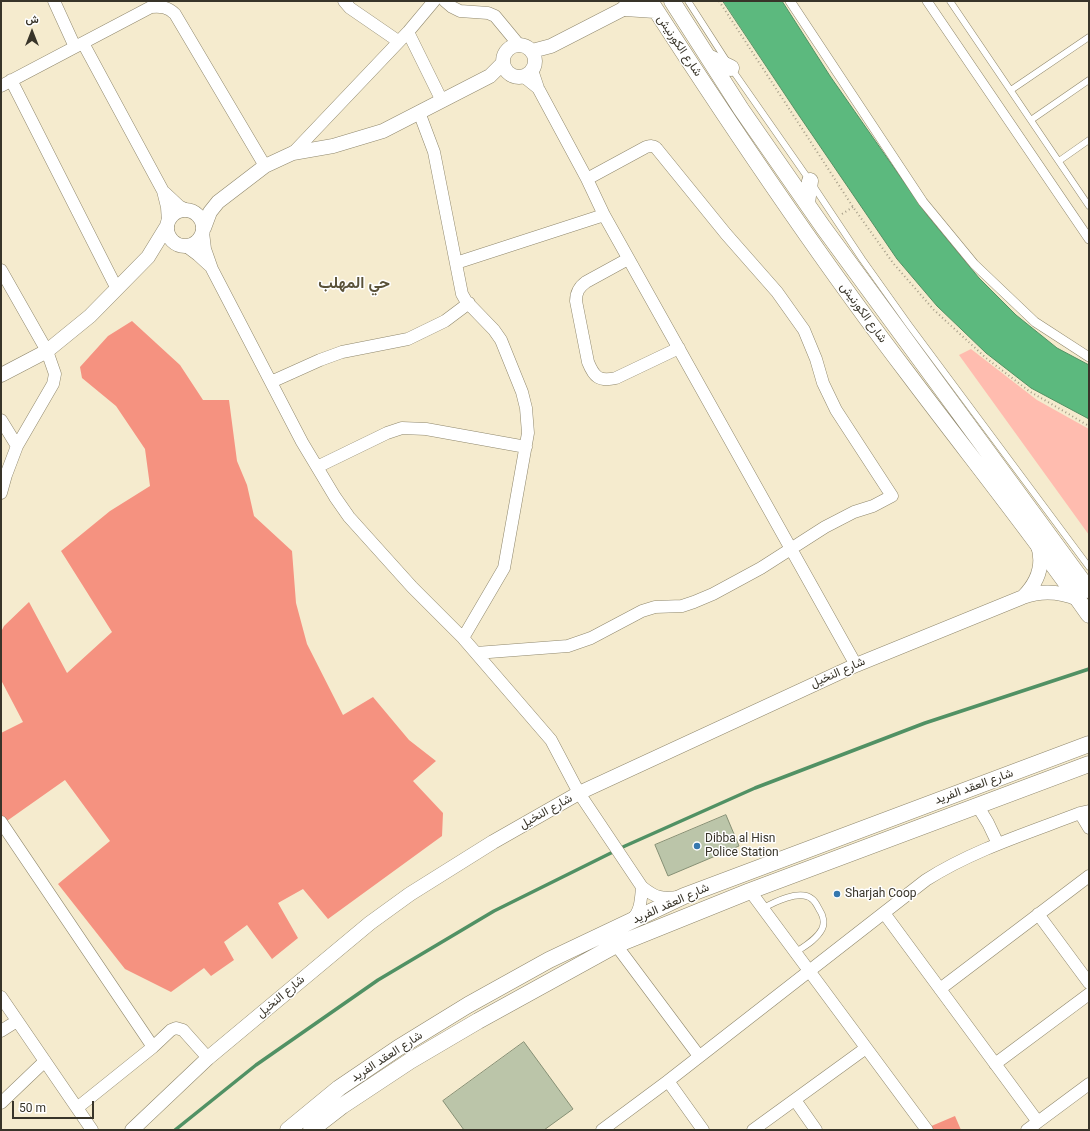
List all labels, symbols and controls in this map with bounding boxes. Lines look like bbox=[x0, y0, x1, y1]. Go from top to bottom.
north arrow bbox=[12, 12, 52, 52]
text: ش bbox=[25, 13, 39, 26]
street label: شارع الكورنيش bbox=[653, 13, 705, 79]
district label: حي المهلب bbox=[318, 274, 390, 294]
street label: شارع الكورنيش bbox=[836, 280, 890, 346]
street label: شارع النخيل bbox=[808, 655, 868, 691]
street label: شارع العقد الفريد bbox=[933, 766, 1015, 808]
street label: شارع النخيل bbox=[517, 792, 575, 832]
place label: Dibba al Hisn Police Station bbox=[705, 832, 779, 860]
marker: Dibba al Hisn Police Station bbox=[692, 841, 702, 851]
street label: شارع العقد الفريد bbox=[630, 881, 712, 927]
place label: Sharjah Coop bbox=[845, 887, 917, 901]
marker: Sharjah Coop bbox=[832, 889, 842, 899]
street label: شارع النخيل bbox=[254, 973, 308, 1021]
street label: شارع العقد الفريد bbox=[348, 1028, 426, 1086]
scale bar bbox=[14, 1093, 96, 1119]
text: 50 m bbox=[19, 1101, 46, 1115]

